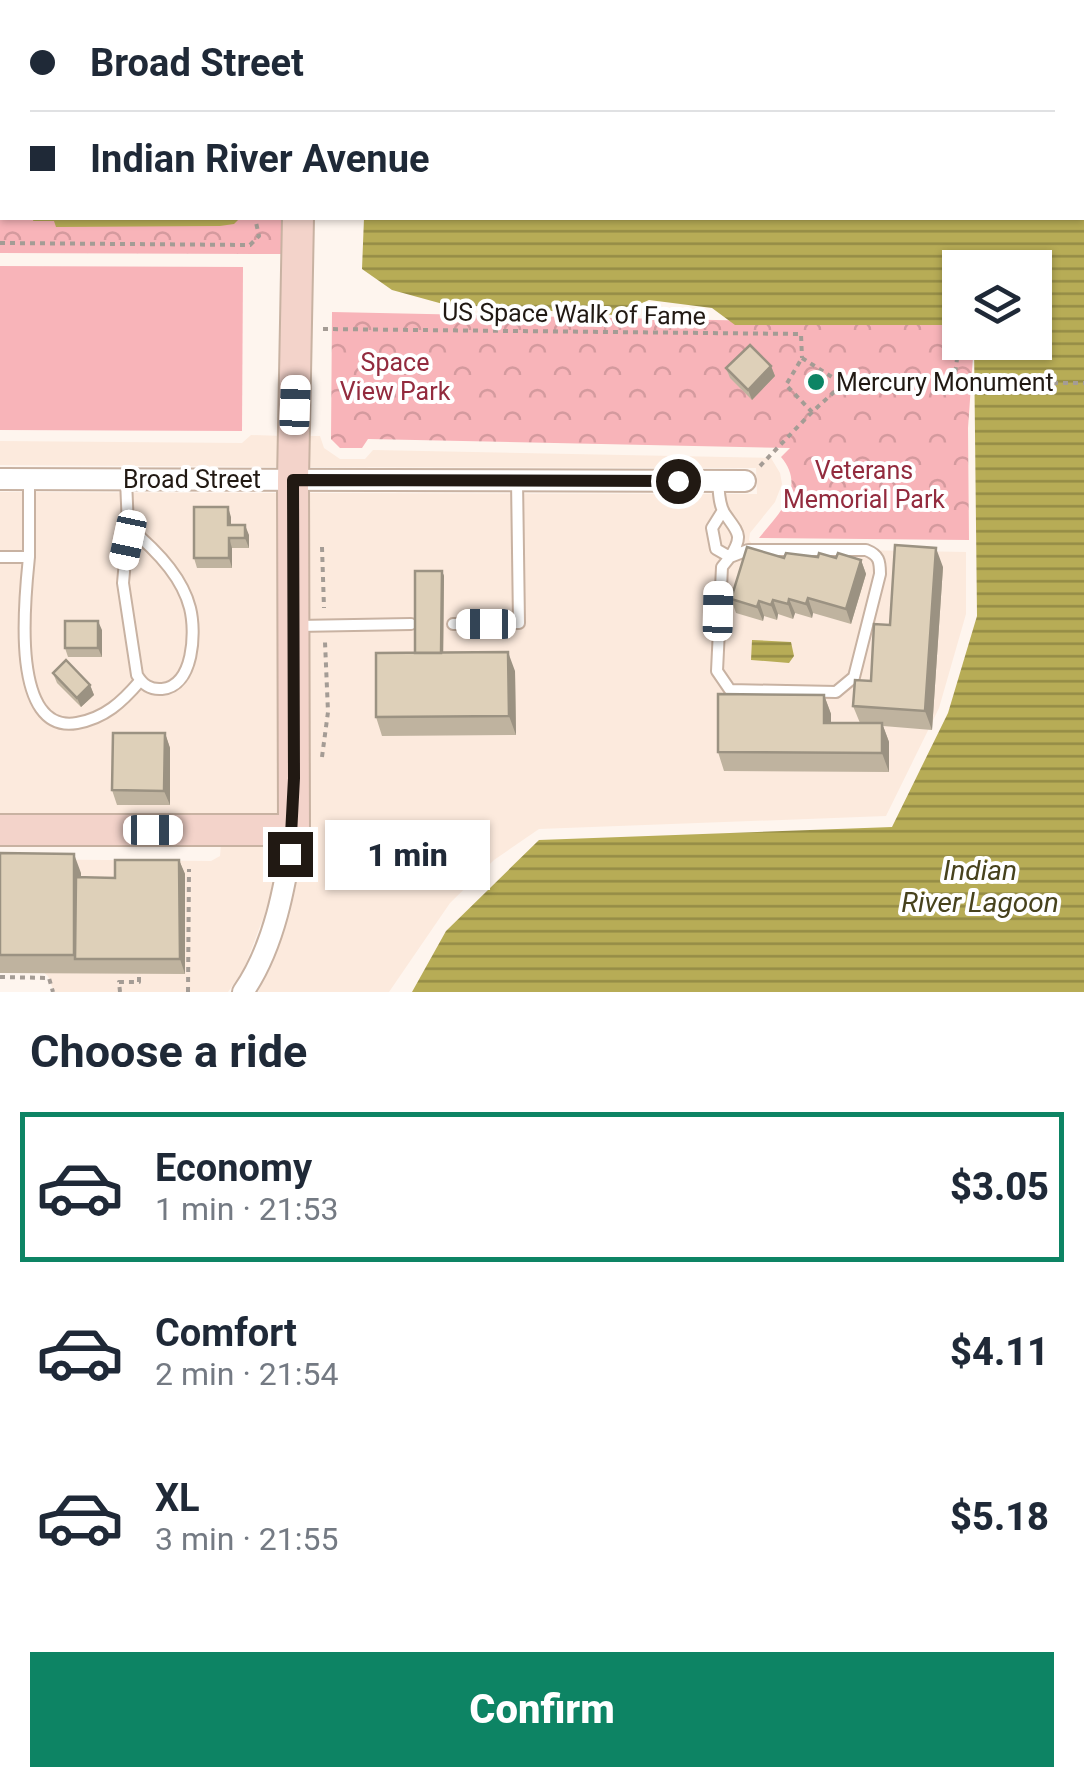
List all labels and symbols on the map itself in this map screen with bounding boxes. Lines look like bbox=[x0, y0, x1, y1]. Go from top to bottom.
street label: US Space Walk of Fame bbox=[442, 297, 706, 331]
park label: Space View Park bbox=[340, 348, 451, 406]
place label: Mercury Monument bbox=[836, 368, 1054, 397]
marker: Mercury Monument bbox=[805, 371, 827, 393]
car bbox=[279, 374, 311, 436]
park label: Veterans Memorial Park bbox=[783, 456, 945, 514]
route start bbox=[656, 459, 701, 504]
street label: Broad Street bbox=[123, 465, 261, 494]
car bbox=[107, 508, 149, 572]
car bbox=[702, 581, 734, 641]
car bbox=[456, 609, 516, 639]
car bbox=[123, 815, 183, 845]
callout: 1 min bbox=[325, 819, 490, 889]
route end bbox=[268, 832, 313, 877]
water label: Indian River Lagoon bbox=[901, 854, 1059, 919]

